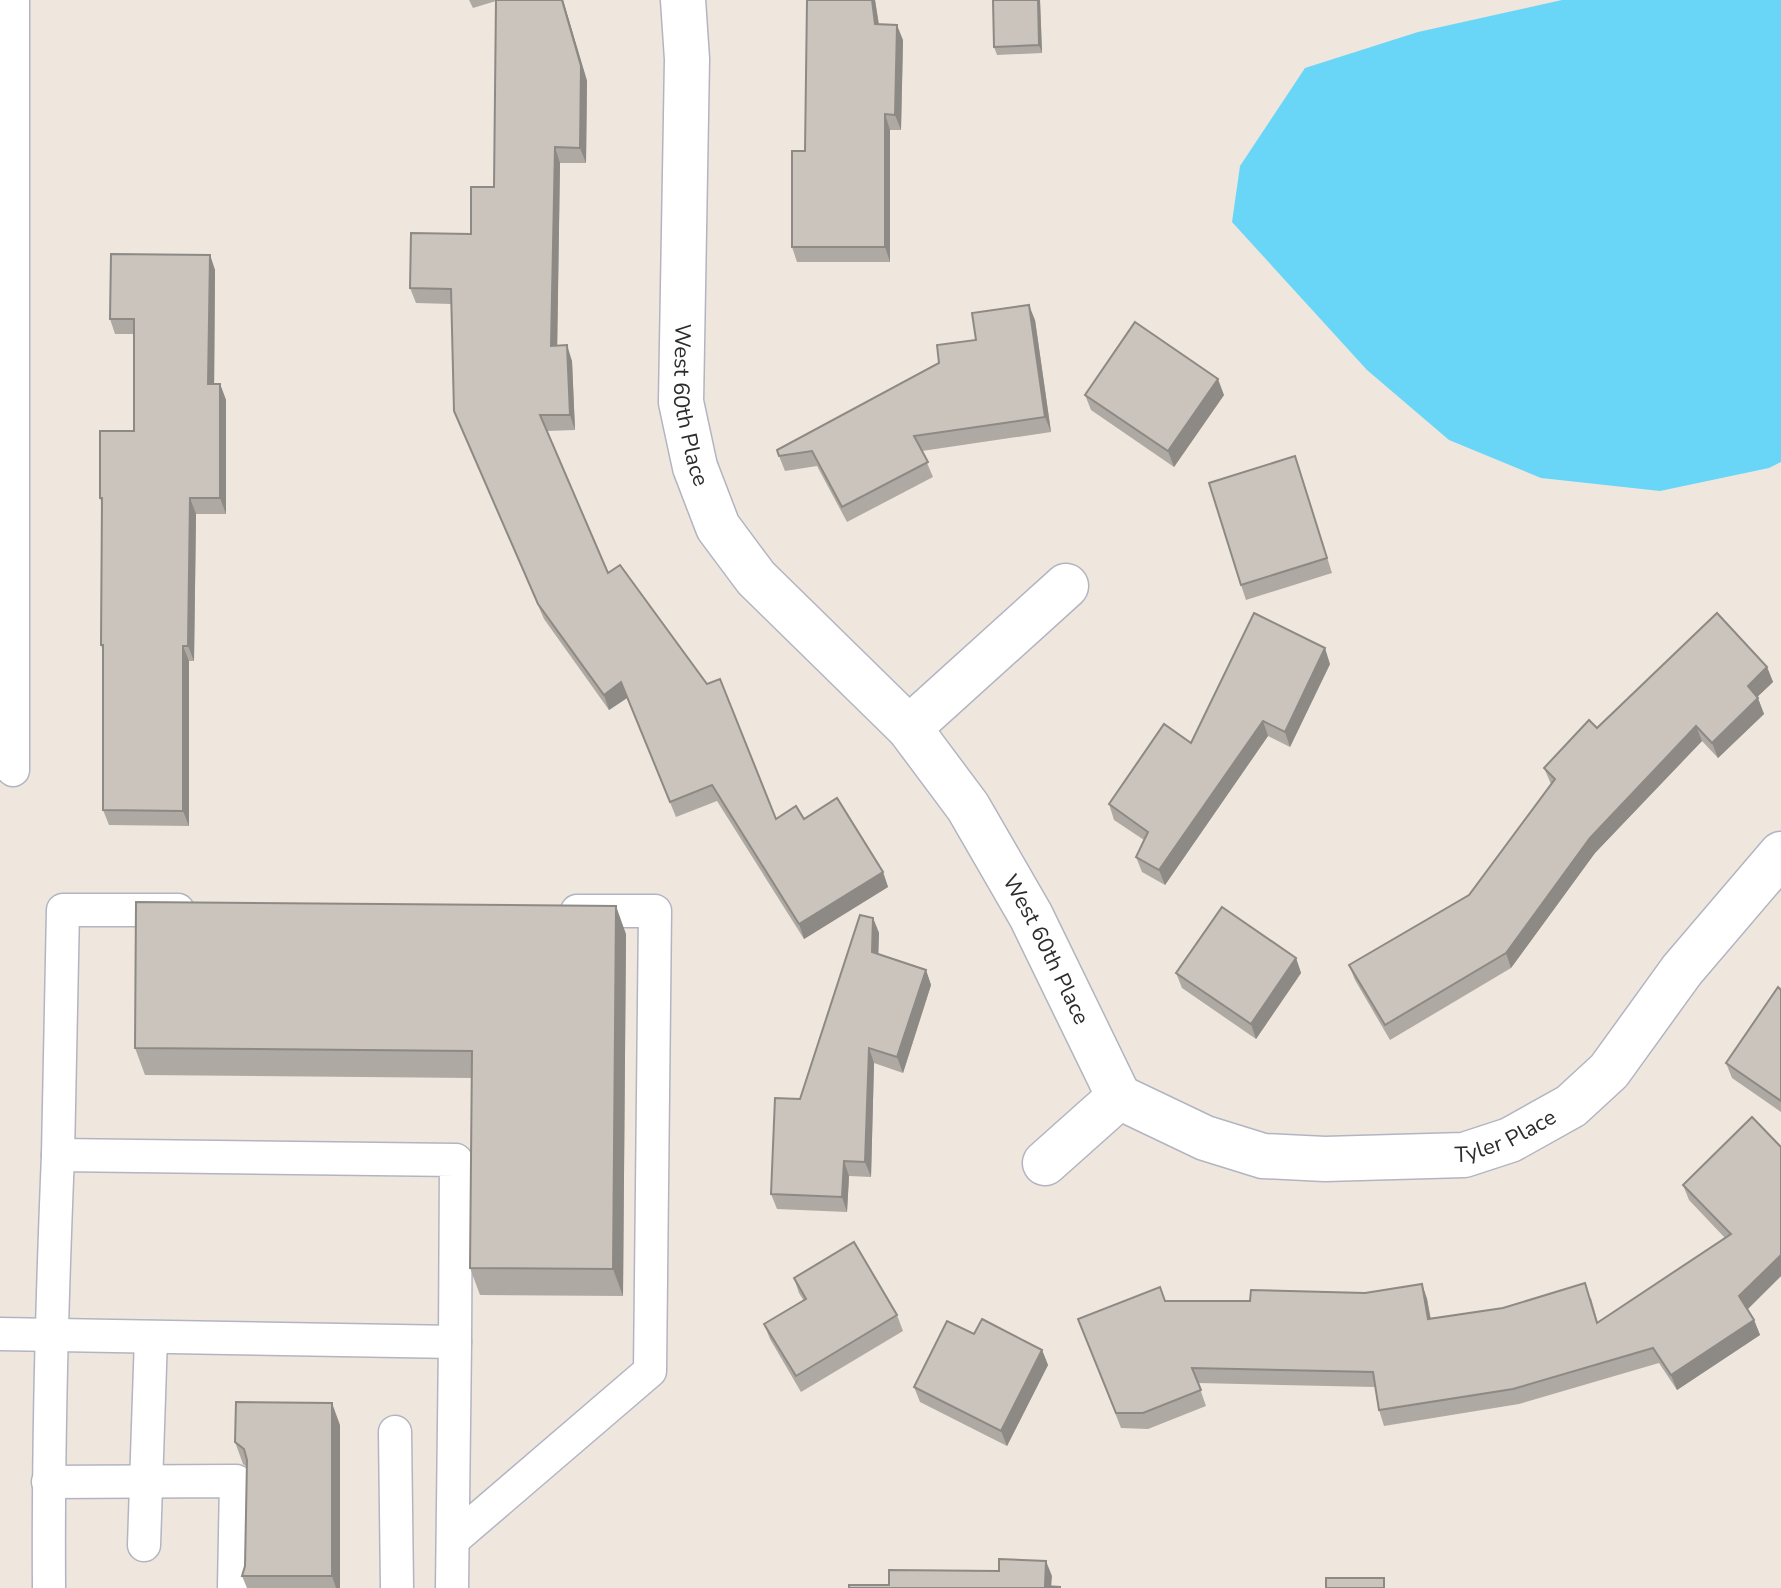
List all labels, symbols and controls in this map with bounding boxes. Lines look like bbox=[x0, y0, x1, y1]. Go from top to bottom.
street label: West 60th Place bbox=[666, 323, 716, 491]
street label: West 60th Place bbox=[995, 869, 1097, 1030]
street label: Tyler Place bbox=[1454, 1102, 1562, 1170]

